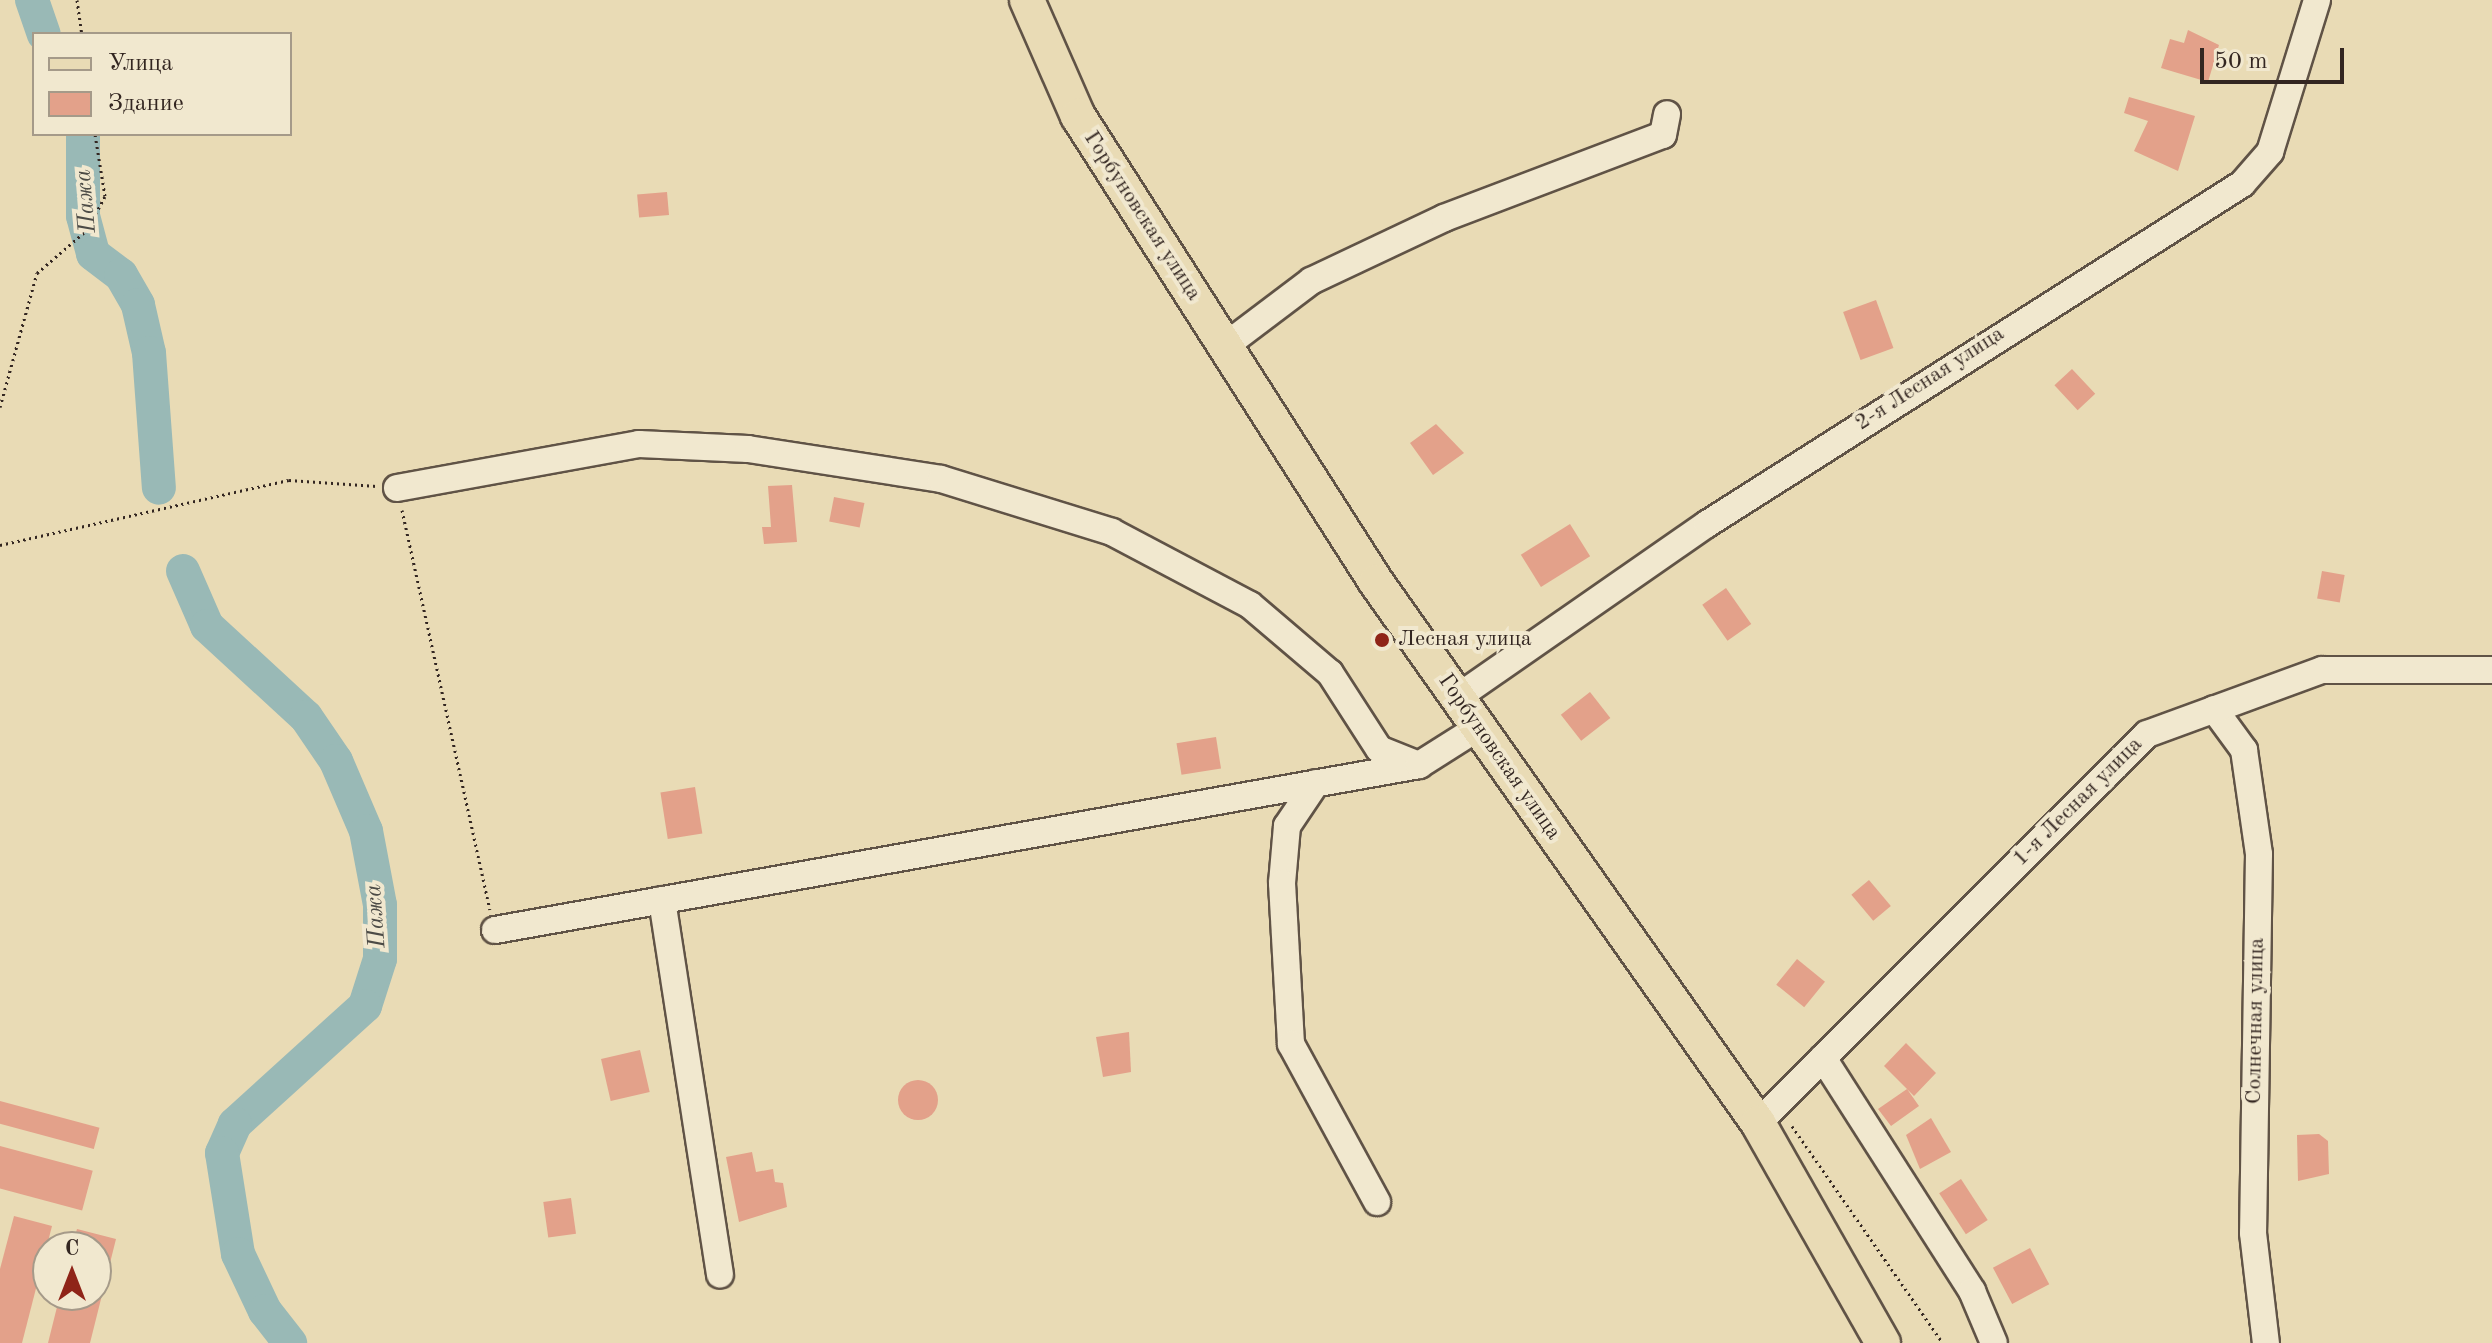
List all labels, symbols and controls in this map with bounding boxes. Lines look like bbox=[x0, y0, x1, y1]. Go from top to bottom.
legend bbox=[32, 32, 292, 136]
scale bar bbox=[2204, 32, 2348, 82]
text: 50 m bbox=[2214, 50, 2268, 74]
text: Улица bbox=[108, 52, 173, 76]
text: Здание bbox=[108, 92, 184, 116]
street label: Горбуновская улица bbox=[1077, 126, 1207, 306]
water label: Пажа bbox=[70, 168, 104, 234]
street label: 2-я Лесная улица bbox=[1851, 321, 2009, 437]
place label: Лесная улица bbox=[1398, 627, 1532, 653]
marker: Лесная улица bbox=[1373, 631, 1391, 649]
street label: Горбуновская улица bbox=[1432, 669, 1566, 845]
street label: 1-я Лесная улица bbox=[2008, 732, 2148, 872]
water label: Пажа bbox=[360, 883, 394, 949]
street label: Солнечная улица bbox=[2241, 937, 2271, 1105]
north arrow bbox=[32, 1231, 112, 1311]
text: С bbox=[65, 1238, 79, 1260]

